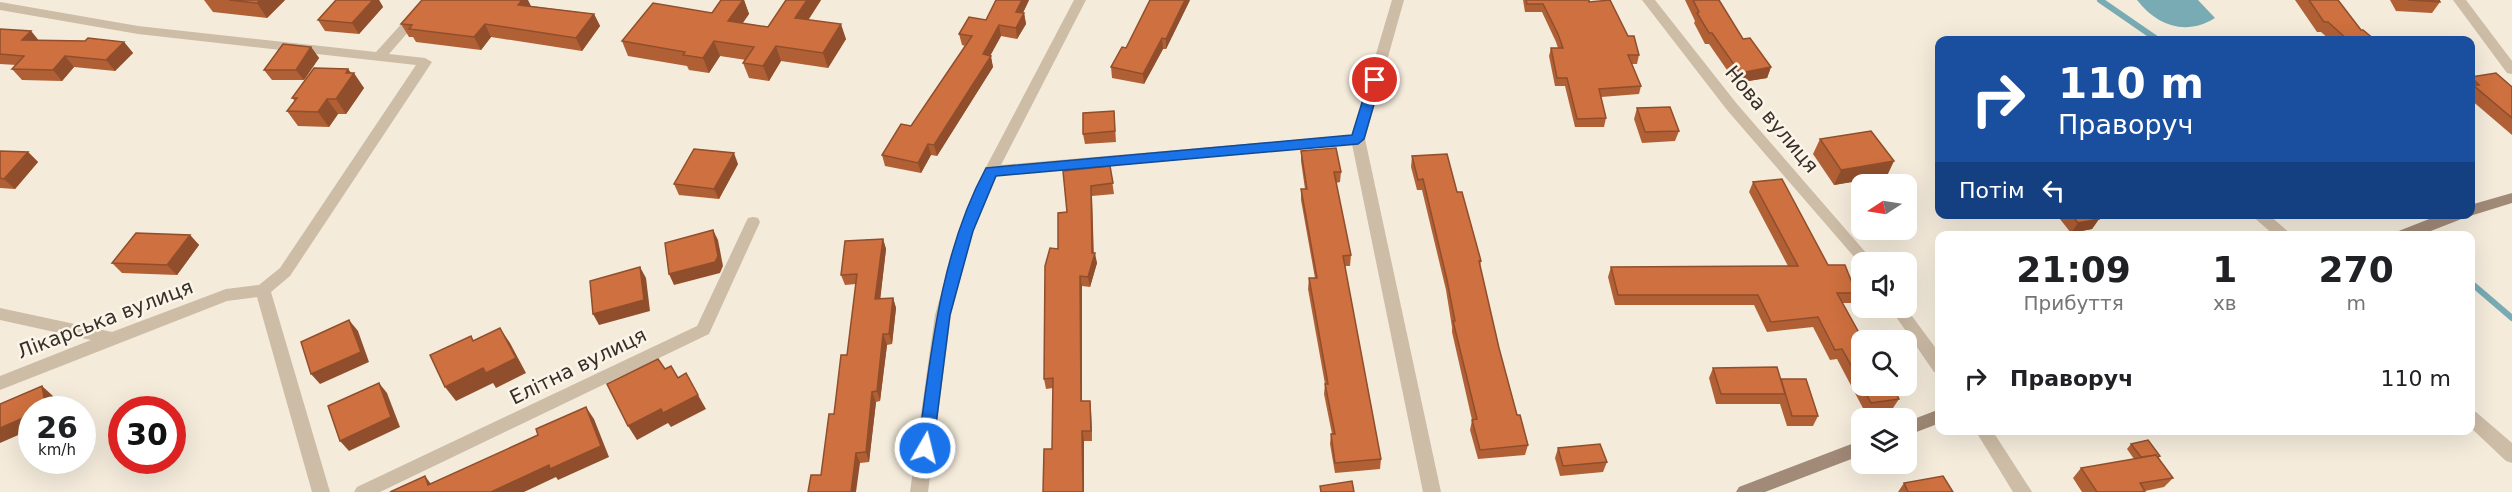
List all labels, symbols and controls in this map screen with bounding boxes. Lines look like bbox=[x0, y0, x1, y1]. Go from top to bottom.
pin bbox=[1349, 54, 1400, 105]
text: 110 m bbox=[2058, 59, 2204, 108]
street label: Нова вулиця bbox=[1720, 60, 1824, 178]
icon: right bbox=[1959, 60, 2037, 138]
icon: arrive bbox=[1358, 63, 1391, 96]
text: Праворуч bbox=[2058, 109, 2194, 140]
north arrow bbox=[1851, 174, 1917, 240]
map controls bbox=[1851, 174, 1917, 474]
icon: left bbox=[2037, 174, 2070, 207]
text: Потім bbox=[1959, 178, 2025, 203]
text: 21:09 bbox=[2016, 249, 2131, 290]
text: 1 bbox=[2212, 249, 2237, 290]
text: 270 bbox=[2319, 249, 2394, 290]
button: sound bbox=[1851, 252, 1917, 318]
street label: Лікарська вулиця bbox=[14, 274, 196, 364]
text: Прибуття bbox=[2023, 291, 2124, 315]
text: хв bbox=[2213, 291, 2237, 315]
text: m bbox=[2346, 291, 2366, 315]
street label: Елітна вулиця bbox=[506, 322, 650, 410]
button: search bbox=[1851, 330, 1917, 396]
icon: right bbox=[1959, 362, 1992, 395]
text: Праворуч bbox=[2010, 366, 2133, 391]
text: 110 m bbox=[2381, 366, 2451, 391]
speed limit sign: 30 bbox=[108, 396, 186, 474]
button: layers bbox=[1851, 408, 1917, 474]
text: 26 bbox=[36, 410, 78, 445]
position arrow bbox=[893, 416, 957, 480]
text: km/h bbox=[38, 441, 76, 459]

